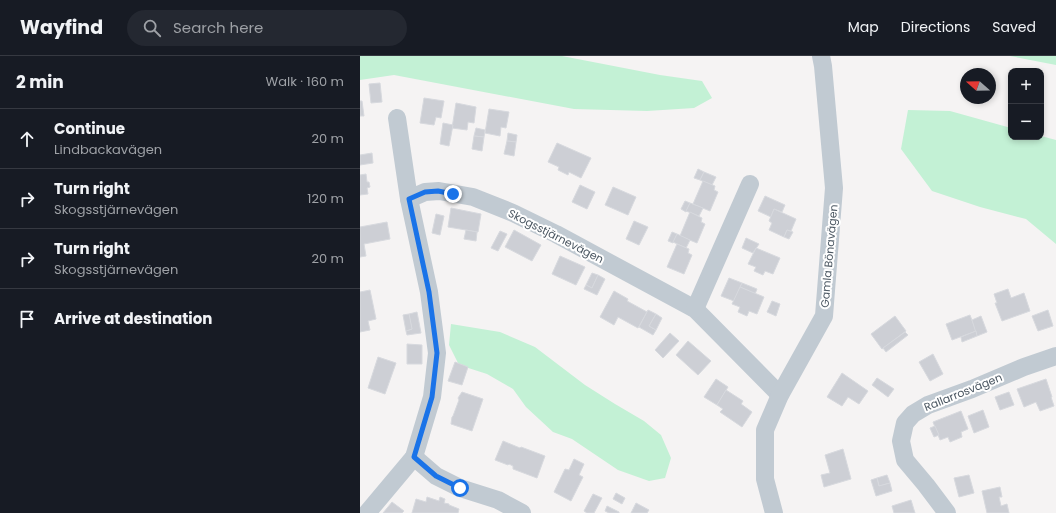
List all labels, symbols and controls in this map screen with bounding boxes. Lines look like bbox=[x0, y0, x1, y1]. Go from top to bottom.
search box bbox=[127, 10, 407, 46]
text: Wayfind bbox=[20, 14, 103, 41]
icon: search bbox=[141, 17, 163, 39]
text: Search here bbox=[173, 17, 263, 38]
text: Map bbox=[848, 17, 879, 37]
text: Directions bbox=[901, 17, 970, 37]
text: Saved bbox=[992, 17, 1036, 37]
north arrow bbox=[960, 68, 996, 104]
map controls bbox=[1008, 68, 1044, 140]
button: + bbox=[1008, 68, 1044, 104]
text: 2 min bbox=[16, 70, 64, 94]
text: Walk · 160 m bbox=[265, 72, 344, 91]
button: − bbox=[1008, 104, 1044, 140]
text: Continue bbox=[54, 118, 125, 139]
icon: ahead bbox=[16, 128, 38, 150]
text: 20 m bbox=[311, 129, 344, 148]
text: Lindbackavägen bbox=[54, 140, 162, 159]
text: Turn right bbox=[54, 178, 130, 199]
route end bbox=[444, 185, 462, 203]
icon: right bbox=[16, 188, 38, 210]
text: 120 m bbox=[307, 189, 344, 208]
text: Skogsstjärnevägen bbox=[54, 200, 178, 219]
street label: Gamla Bönavägen bbox=[817, 204, 841, 308]
street label: Skogsstjärnevägen bbox=[506, 205, 606, 267]
text: Turn right bbox=[54, 238, 130, 259]
icon: right bbox=[16, 248, 38, 270]
text: 20 m bbox=[311, 249, 344, 268]
text: Skogsstjärnevägen bbox=[54, 260, 178, 279]
icon: arrive bbox=[16, 308, 38, 330]
text: Arrive at destination bbox=[54, 308, 212, 329]
street label: Rallarrosvägen bbox=[922, 369, 1004, 415]
route start bbox=[451, 479, 469, 497]

